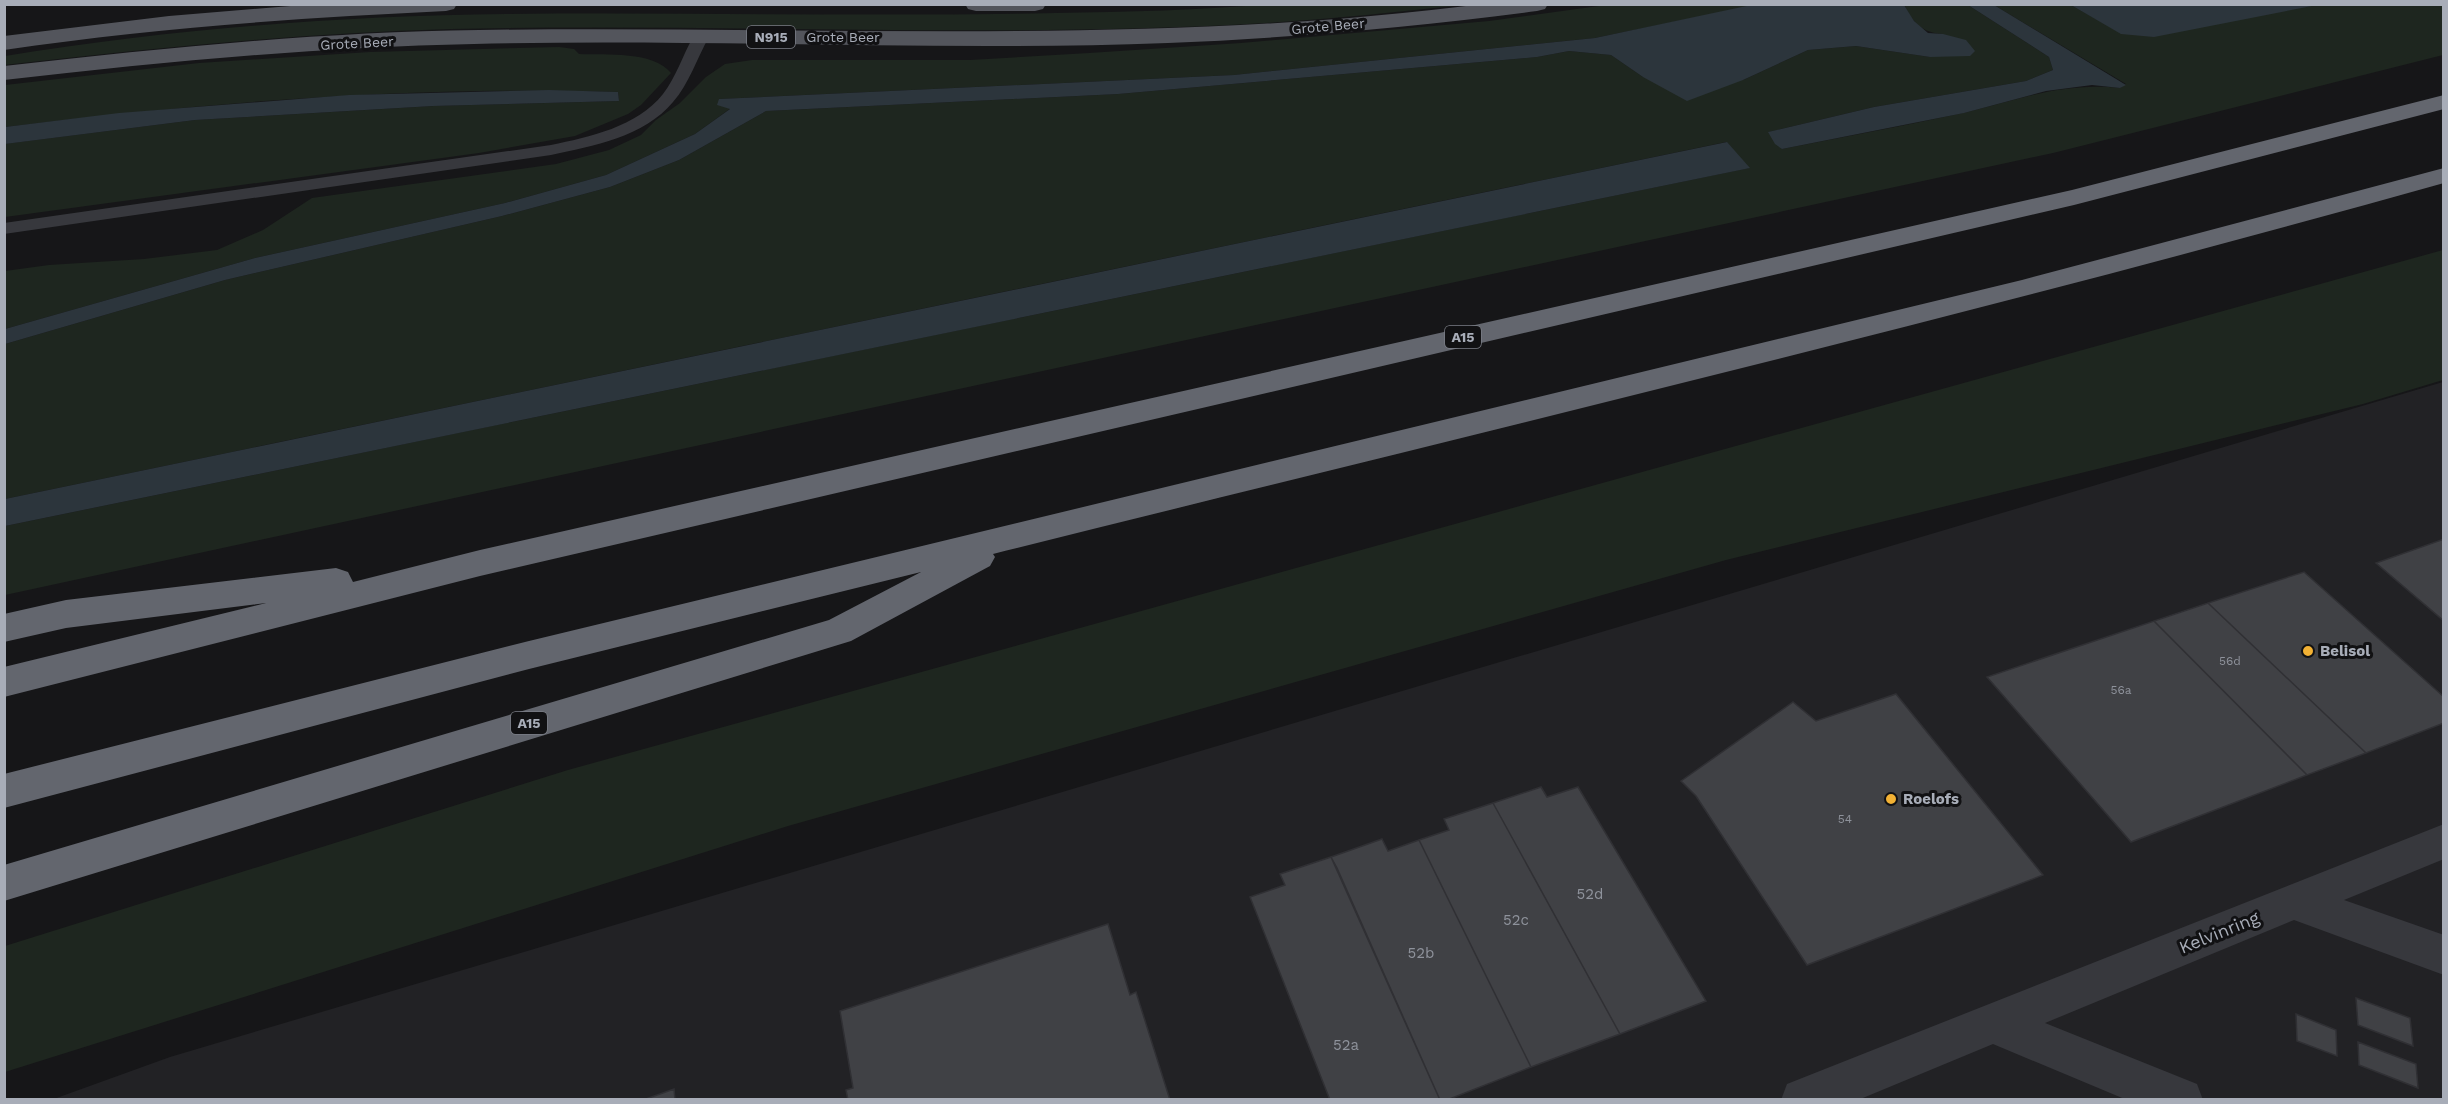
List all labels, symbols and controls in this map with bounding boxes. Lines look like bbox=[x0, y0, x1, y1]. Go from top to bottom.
street label: Grote Beer bbox=[1291, 15, 1366, 37]
road number: N915 bbox=[747, 26, 795, 48]
street label: Grote Beer bbox=[806, 29, 880, 45]
street label: Grote Beer bbox=[320, 33, 394, 53]
road number: A15 bbox=[1445, 326, 1481, 348]
place label: Belisol bbox=[2320, 642, 2370, 660]
marker: Belisol bbox=[2301, 644, 2315, 658]
house number: 56d bbox=[2219, 654, 2241, 668]
house number: 56a bbox=[2110, 683, 2132, 697]
road number: A15 bbox=[511, 712, 547, 734]
place label: Roelofs bbox=[1903, 790, 1959, 808]
marker: Roelofs bbox=[1884, 792, 1898, 806]
house number: 54 bbox=[1838, 812, 1852, 826]
house number: 52d bbox=[1577, 885, 1603, 903]
street label: Kelvinring bbox=[2176, 906, 2263, 958]
house number: 52c bbox=[1503, 911, 1529, 929]
house number: 52b bbox=[1408, 944, 1434, 962]
house number: 52a bbox=[1333, 1036, 1359, 1054]

